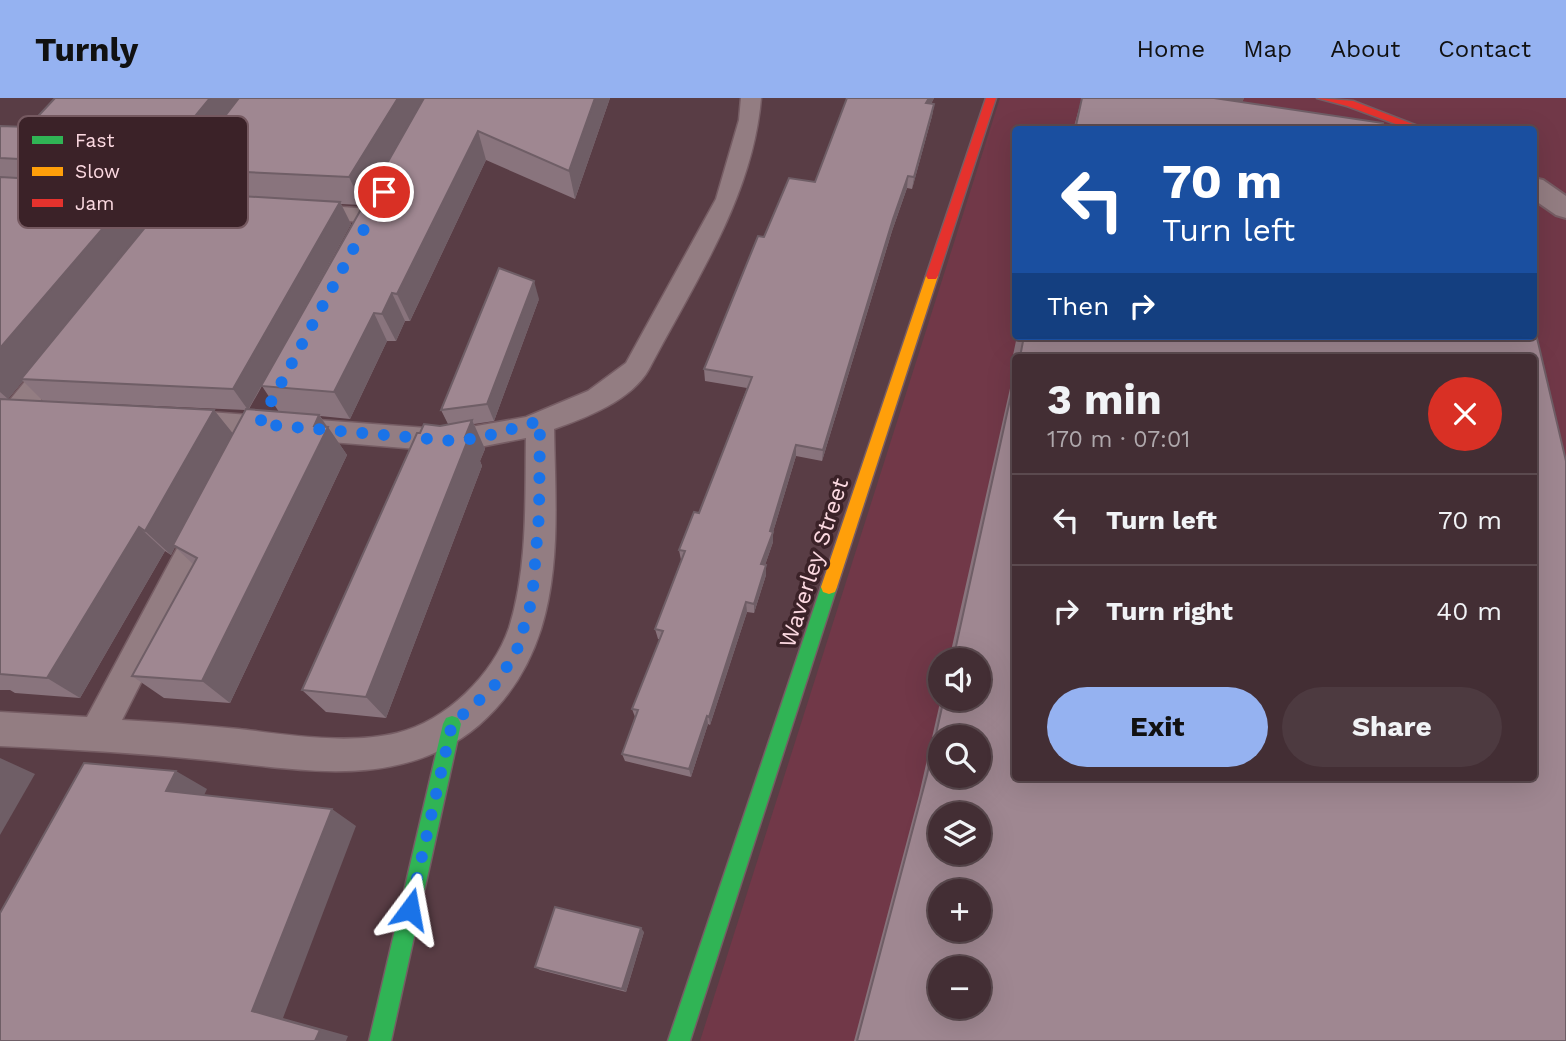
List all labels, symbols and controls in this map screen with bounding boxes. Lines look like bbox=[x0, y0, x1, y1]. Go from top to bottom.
text: Turnly bbox=[35, 30, 138, 69]
text: Home bbox=[1137, 35, 1205, 63]
text: Map bbox=[1243, 35, 1292, 63]
text: About bbox=[1330, 35, 1400, 63]
text: Contact bbox=[1438, 35, 1531, 63]
legend bbox=[18, 116, 248, 228]
text: Fast bbox=[75, 129, 114, 152]
text: 70 m bbox=[1162, 152, 1282, 210]
icon: left bbox=[1047, 154, 1138, 245]
text: Slow bbox=[75, 160, 120, 183]
pin bbox=[354, 162, 414, 222]
icon: arrive bbox=[365, 173, 403, 211]
text: Jam bbox=[75, 192, 114, 215]
text: Turn left bbox=[1162, 211, 1295, 249]
icon: right bbox=[1123, 287, 1161, 325]
text: Then bbox=[1047, 291, 1109, 321]
text: 3 min bbox=[1047, 375, 1162, 424]
button: close bbox=[1428, 377, 1502, 451]
text: 170 m · 07:01 bbox=[1047, 426, 1190, 453]
street label: Waverley Street bbox=[774, 475, 854, 651]
icon: left bbox=[1047, 501, 1085, 539]
text: Turn left bbox=[1106, 505, 1217, 535]
text: 70 m bbox=[1438, 505, 1502, 535]
icon: right bbox=[1047, 592, 1085, 630]
text: Turn right bbox=[1106, 596, 1233, 626]
text: 40 m bbox=[1436, 596, 1502, 626]
map controls bbox=[928, 648, 991, 1019]
button: sound bbox=[928, 648, 991, 711]
button: Exit bbox=[1047, 687, 1268, 767]
button: Share bbox=[1282, 687, 1502, 767]
button: search bbox=[928, 725, 991, 788]
button: layers bbox=[928, 802, 991, 865]
position arrow bbox=[373, 872, 447, 946]
button: + bbox=[928, 879, 991, 942]
button: − bbox=[928, 956, 991, 1019]

